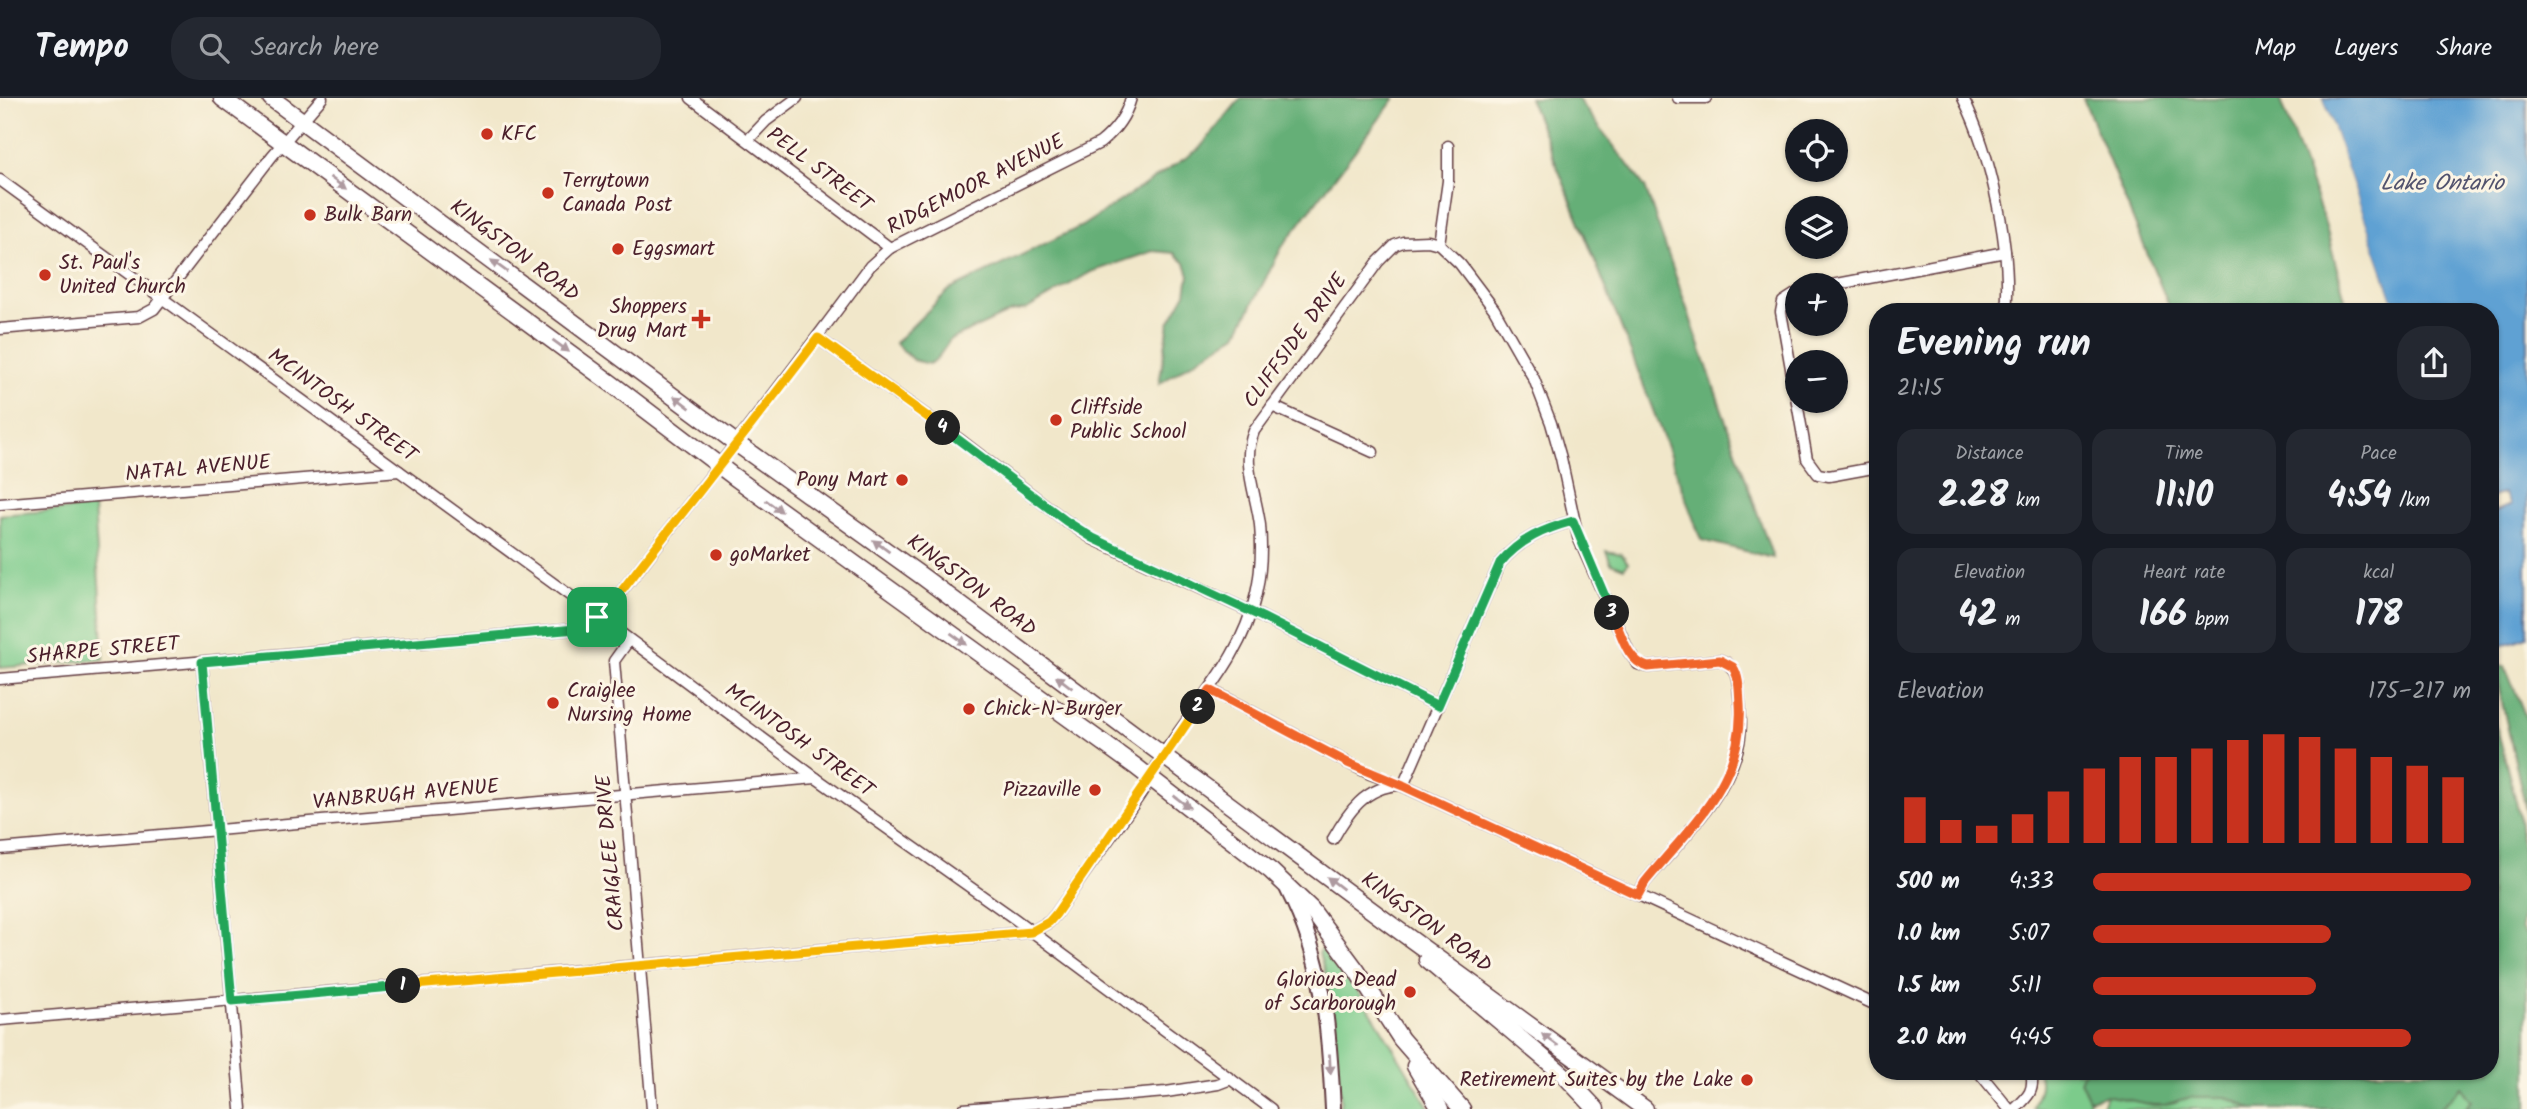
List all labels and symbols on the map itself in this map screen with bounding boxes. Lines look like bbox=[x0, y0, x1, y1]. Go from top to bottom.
place label: KFC bbox=[501, 118, 537, 151]
street label: PELL STREET bbox=[759, 119, 880, 222]
marker: KFC bbox=[479, 126, 495, 142]
street label: RIDGEMOOR AVENUE bbox=[881, 126, 1071, 244]
place label: Terrytown Canada Post bbox=[562, 165, 673, 222]
water label: Lake Ontario bbox=[2380, 166, 2505, 202]
one-way arrow bbox=[329, 176, 347, 190]
marker: Terrytown Canada Post bbox=[540, 185, 556, 201]
street label: KINGSTON ROAD bbox=[442, 191, 586, 311]
place label: Bulk Barn bbox=[324, 199, 412, 232]
marker: Bulk Barn bbox=[302, 207, 318, 223]
place label: Eggsmart bbox=[632, 233, 716, 266]
marker: Eggsmart bbox=[610, 241, 626, 257]
place label: St. Paul's United Church bbox=[59, 247, 186, 304]
one-way arrow bbox=[490, 259, 509, 273]
street label: CLIFFSIDE DRIVE bbox=[1236, 266, 1357, 416]
marker: St. Paul's United Church bbox=[37, 267, 53, 283]
place label: Shoppers Drug Mart bbox=[597, 291, 688, 348]
marker: Shoppers Drug Mart bbox=[693, 311, 709, 327]
one-way arrow bbox=[552, 339, 570, 353]
street label: MCINTOSH STREET bbox=[260, 340, 425, 473]
place label: Cliffside Public School bbox=[1070, 392, 1186, 449]
one-way arrow bbox=[672, 395, 691, 409]
pin: 4 bbox=[926, 410, 960, 446]
marker: Cliffside Public School bbox=[1048, 412, 1064, 428]
street label: NATAL AVENUE bbox=[124, 446, 273, 492]
place label: Pony Mart bbox=[796, 464, 889, 497]
marker: Pony Mart bbox=[894, 472, 910, 488]
one-way arrow bbox=[765, 498, 783, 512]
street label: KINGSTON ROAD bbox=[899, 526, 1043, 646]
place label: goMarket bbox=[729, 539, 811, 572]
one-way arrow bbox=[872, 539, 890, 553]
marker: goMarket bbox=[708, 547, 724, 563]
pin bbox=[567, 587, 627, 647]
pin: 3 bbox=[1594, 596, 1630, 630]
street label: SHARPE STREET bbox=[25, 628, 182, 674]
one-way arrow bbox=[950, 632, 968, 646]
place label: Craiglee Nursing Home bbox=[567, 675, 692, 732]
street label: MCINTOSH STREET bbox=[717, 675, 882, 808]
one-way arrow bbox=[1055, 675, 1073, 689]
pin: 2 bbox=[1180, 690, 1216, 724]
place label: Chick-N-Burger bbox=[983, 693, 1122, 726]
marker: Craiglee Nursing Home bbox=[545, 695, 561, 711]
marker: Chick-N-Burger bbox=[961, 701, 977, 717]
street label: VANBRUGH AVENUE bbox=[311, 770, 501, 820]
street label: CRAIGLEE DRIVE bbox=[588, 773, 634, 933]
place label: Pizzaville bbox=[1003, 774, 1082, 807]
marker: Pizzaville bbox=[1087, 782, 1103, 798]
one-way arrow bbox=[1172, 795, 1190, 810]
street label: KINGSTON ROAD bbox=[1353, 864, 1499, 982]
one-way arrow bbox=[1327, 875, 1345, 890]
place label: Glorious Dead of Scarborough bbox=[1265, 964, 1397, 1021]
pin: 1 bbox=[386, 968, 420, 1004]
marker: Glorious Dead of Scarborough bbox=[1402, 984, 1418, 1000]
one-way arrow bbox=[1541, 1033, 1559, 1047]
one-way arrow bbox=[1325, 1053, 1336, 1075]
place label: Retirement Suites by the Lake bbox=[1459, 1064, 1734, 1097]
marker: Retirement Suites by the Lake bbox=[1739, 1072, 1755, 1088]

